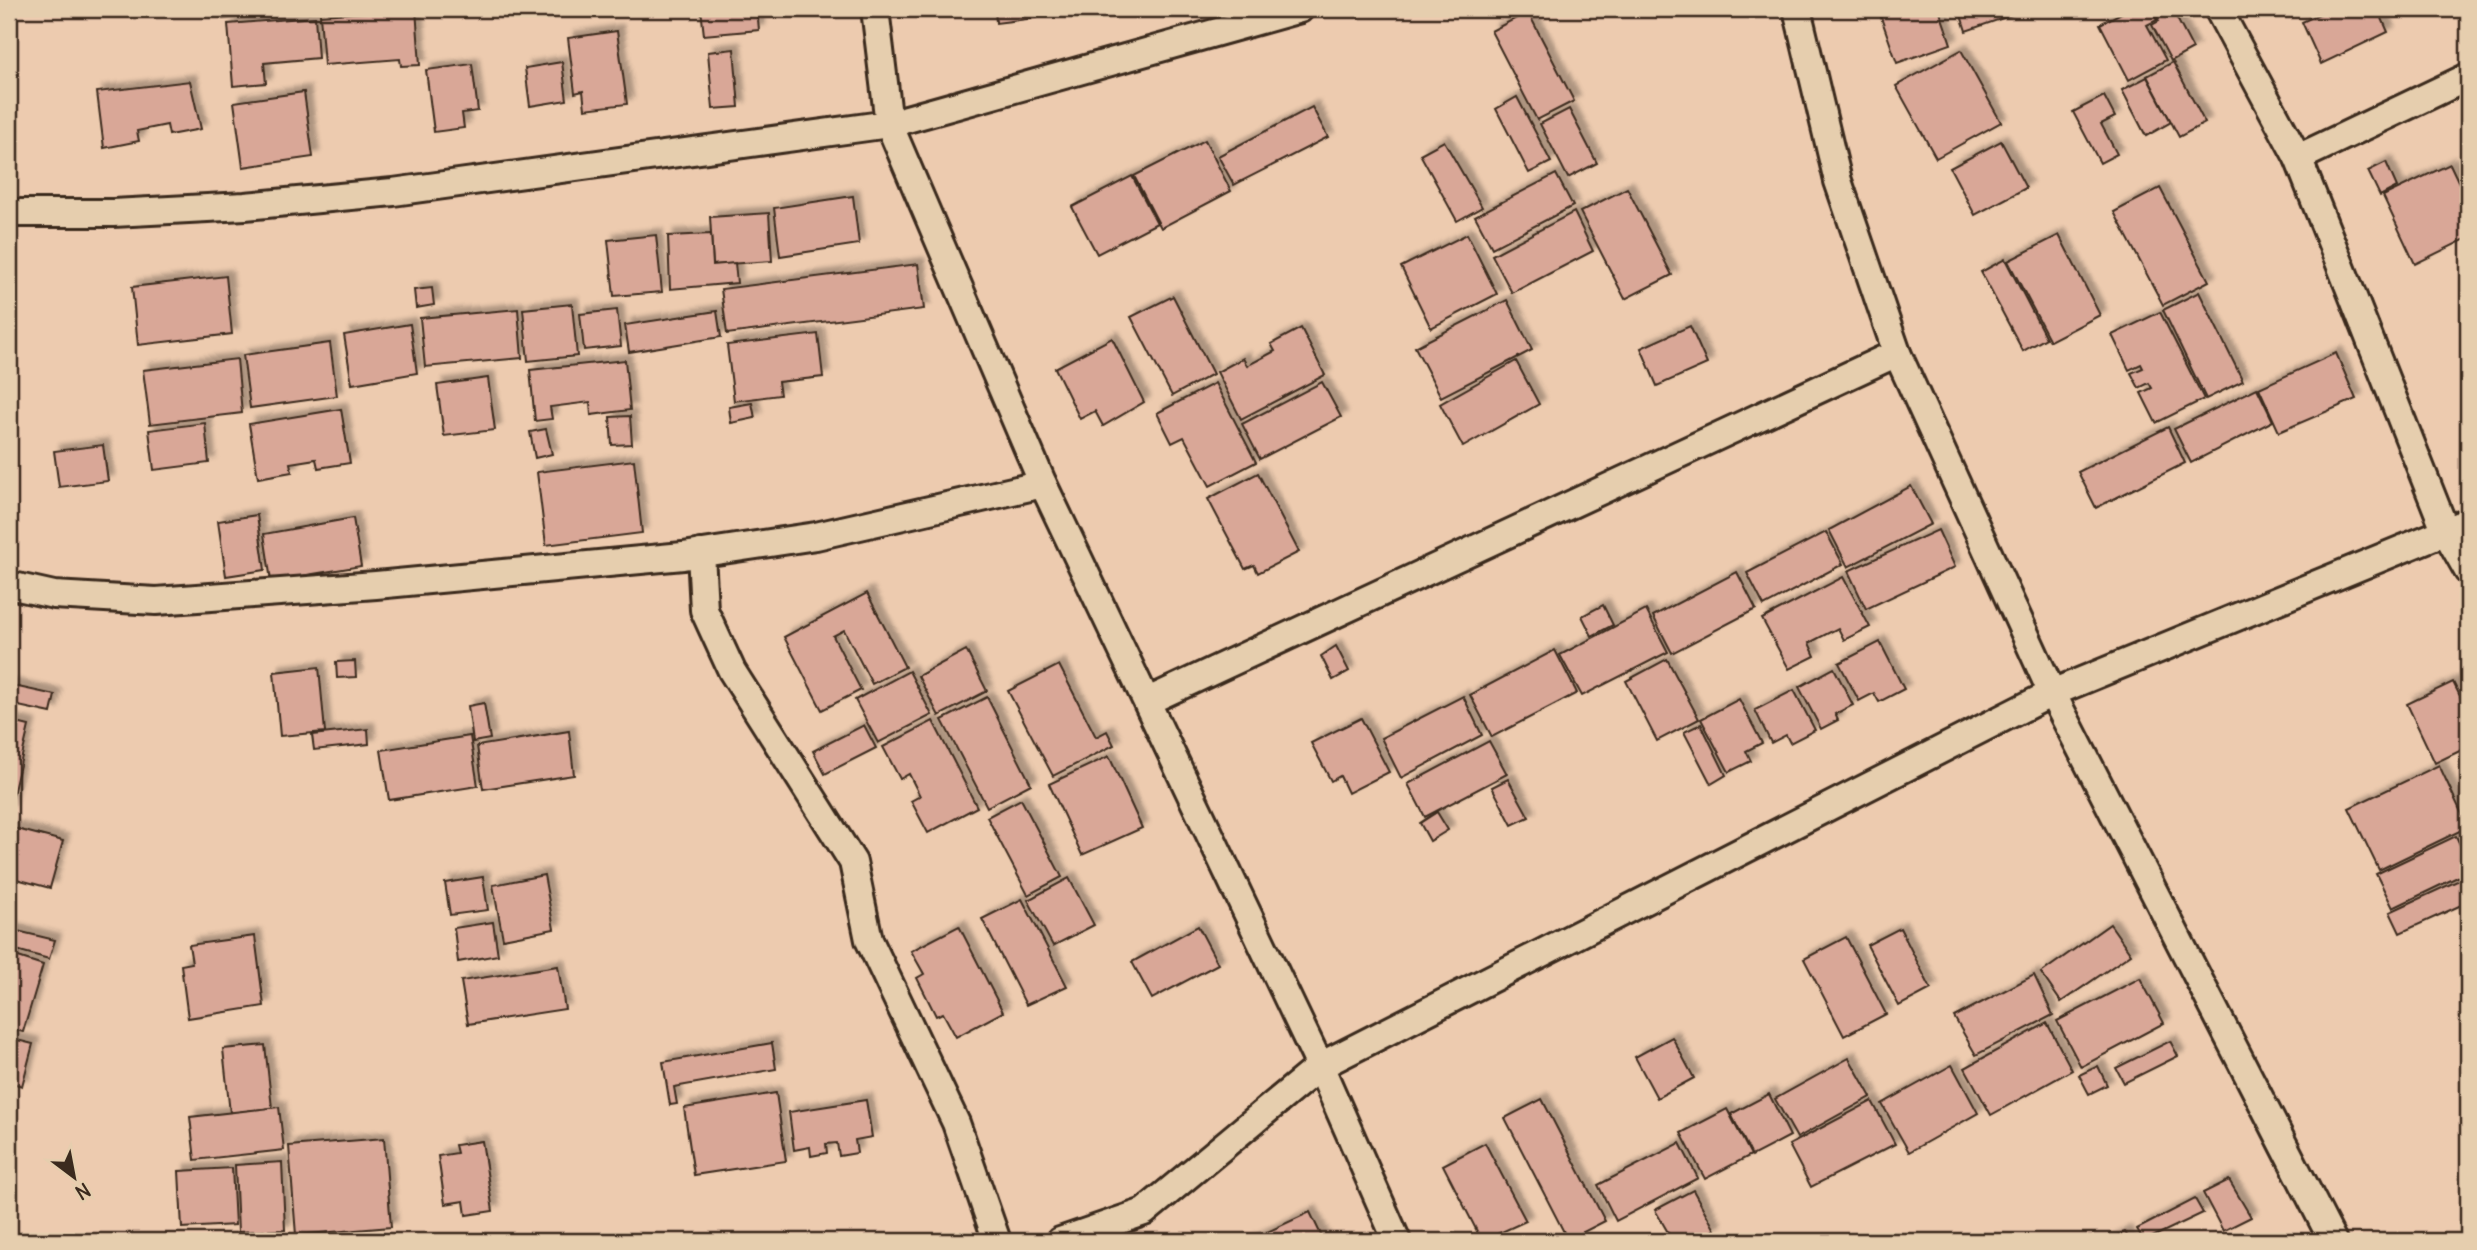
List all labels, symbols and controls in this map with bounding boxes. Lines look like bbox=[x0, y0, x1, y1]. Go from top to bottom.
north arrow bbox=[38, 1142, 108, 1212]
text: N bbox=[71, 1178, 95, 1205]

